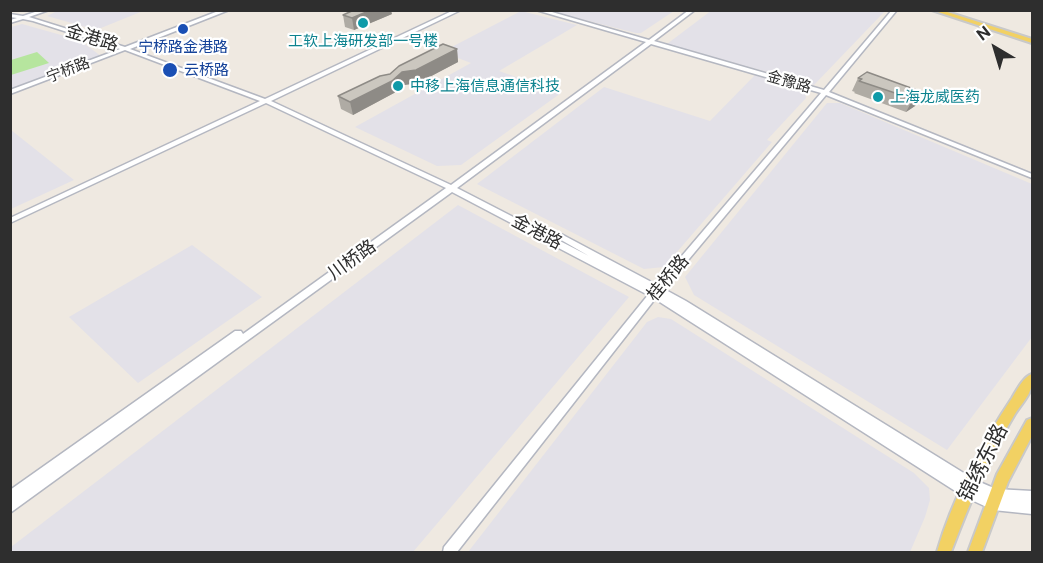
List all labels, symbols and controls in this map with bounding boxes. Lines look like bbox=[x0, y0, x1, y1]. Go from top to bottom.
marker: 工软上海研发部一号楼 bbox=[356, 16, 370, 30]
north arrow bbox=[965, 18, 1025, 78]
street label: 金港路 bbox=[63, 20, 121, 56]
marker: 宁桥路金港路 bbox=[176, 22, 190, 36]
text: N bbox=[973, 22, 994, 45]
place label: 工软上海研发部一号楼 bbox=[288, 32, 438, 50]
place label: 宁桥路金港路 bbox=[138, 38, 228, 56]
street label: 宁桥路 bbox=[44, 54, 92, 86]
marker: 云桥路 bbox=[161, 61, 179, 79]
place label: 云桥路 bbox=[184, 61, 229, 79]
street label: 金豫路 bbox=[765, 67, 813, 97]
place label: 中移上海信息通信科技 bbox=[410, 77, 560, 95]
marker: 中移上海信息通信科技 bbox=[391, 79, 405, 93]
place label: 上海龙威医药 bbox=[890, 88, 980, 106]
marker: 上海龙威医药 bbox=[871, 90, 885, 104]
street label: 金港路 bbox=[508, 210, 566, 254]
street label: 川桥路 bbox=[324, 235, 380, 285]
street label: 桂桥路 bbox=[642, 250, 694, 306]
street label: 锦绣东路 bbox=[953, 420, 1013, 506]

